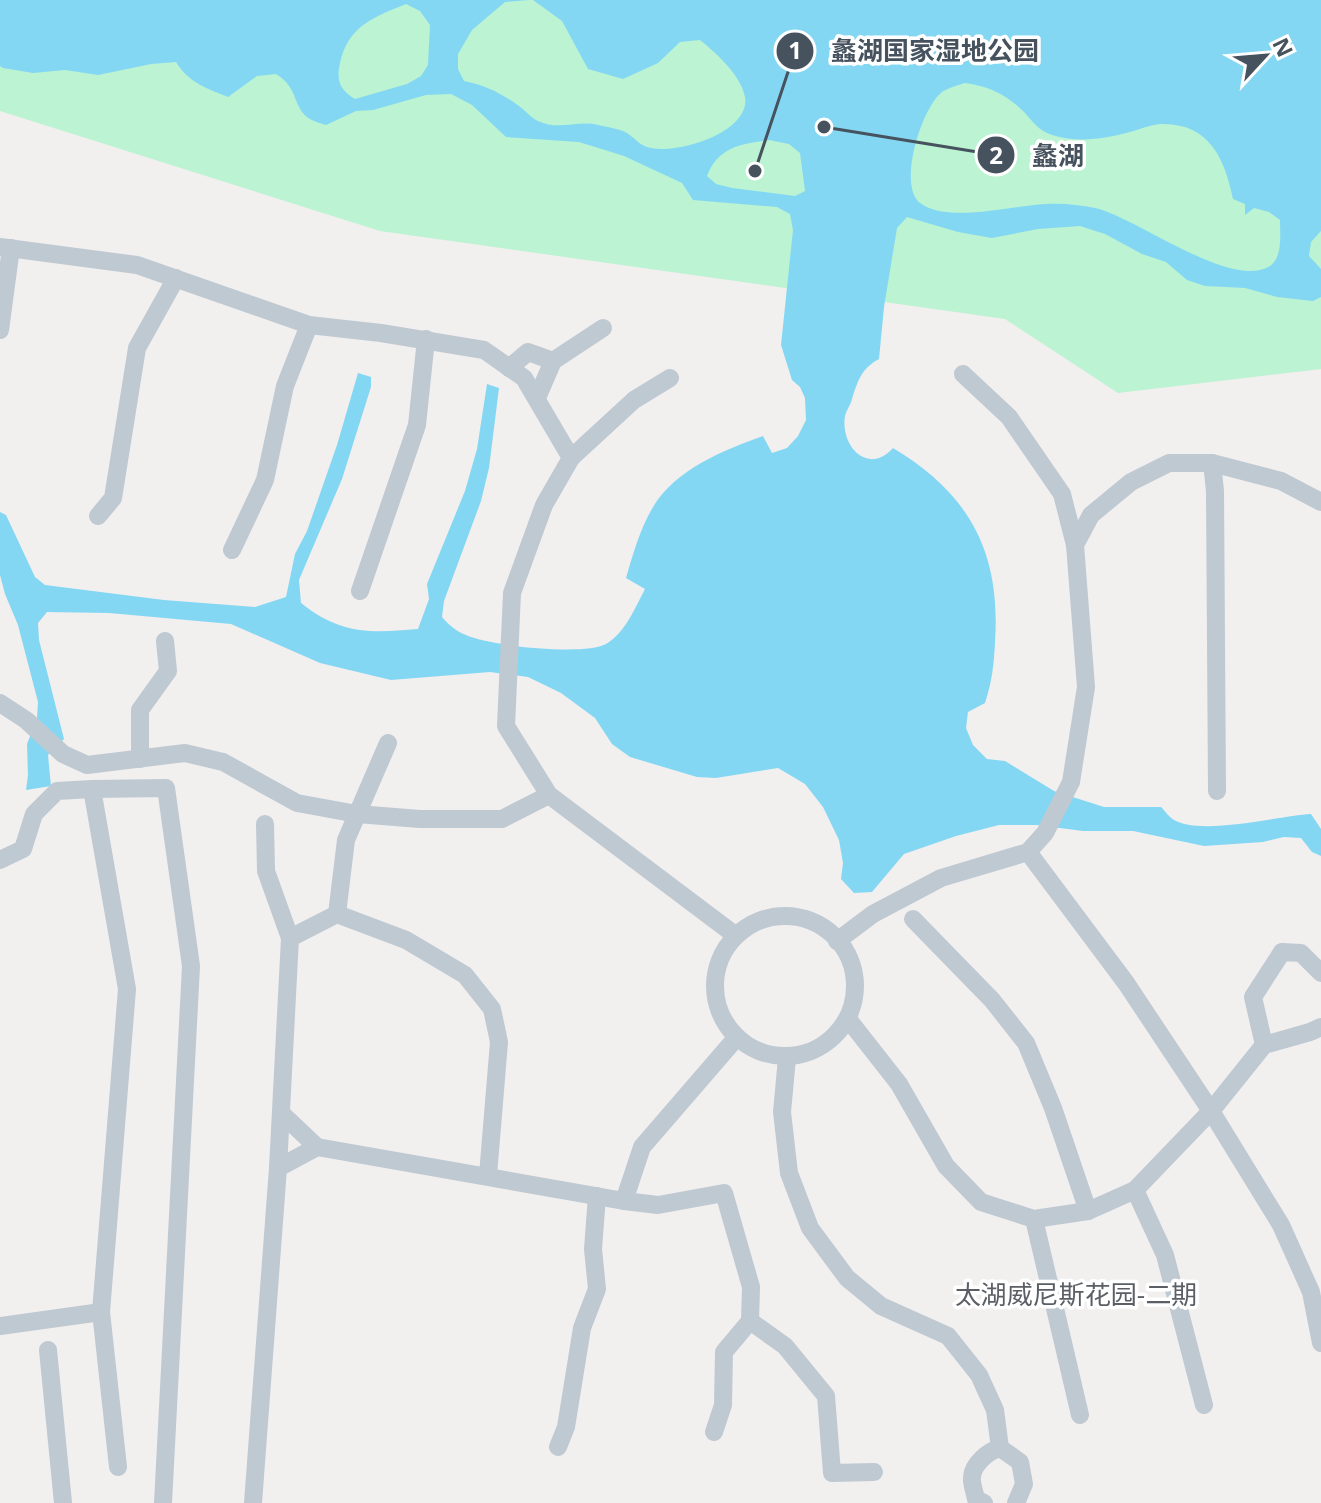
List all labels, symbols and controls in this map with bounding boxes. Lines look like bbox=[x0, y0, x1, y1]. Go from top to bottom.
north arrow bbox=[1225, 16, 1305, 96]
callout: 蠡湖国家湿地公园 bbox=[775, 26, 1055, 76]
text: 蠡湖国家湿地公园 bbox=[831, 32, 1039, 68]
text: N bbox=[1266, 32, 1301, 61]
text: 1 bbox=[788, 33, 802, 66]
callout: 蠡湖 bbox=[976, 130, 1100, 180]
text: 蠡湖 bbox=[1032, 137, 1084, 173]
text: 2 bbox=[989, 138, 1003, 171]
district label: 太湖威尼斯花园-二期 bbox=[955, 1276, 1197, 1312]

